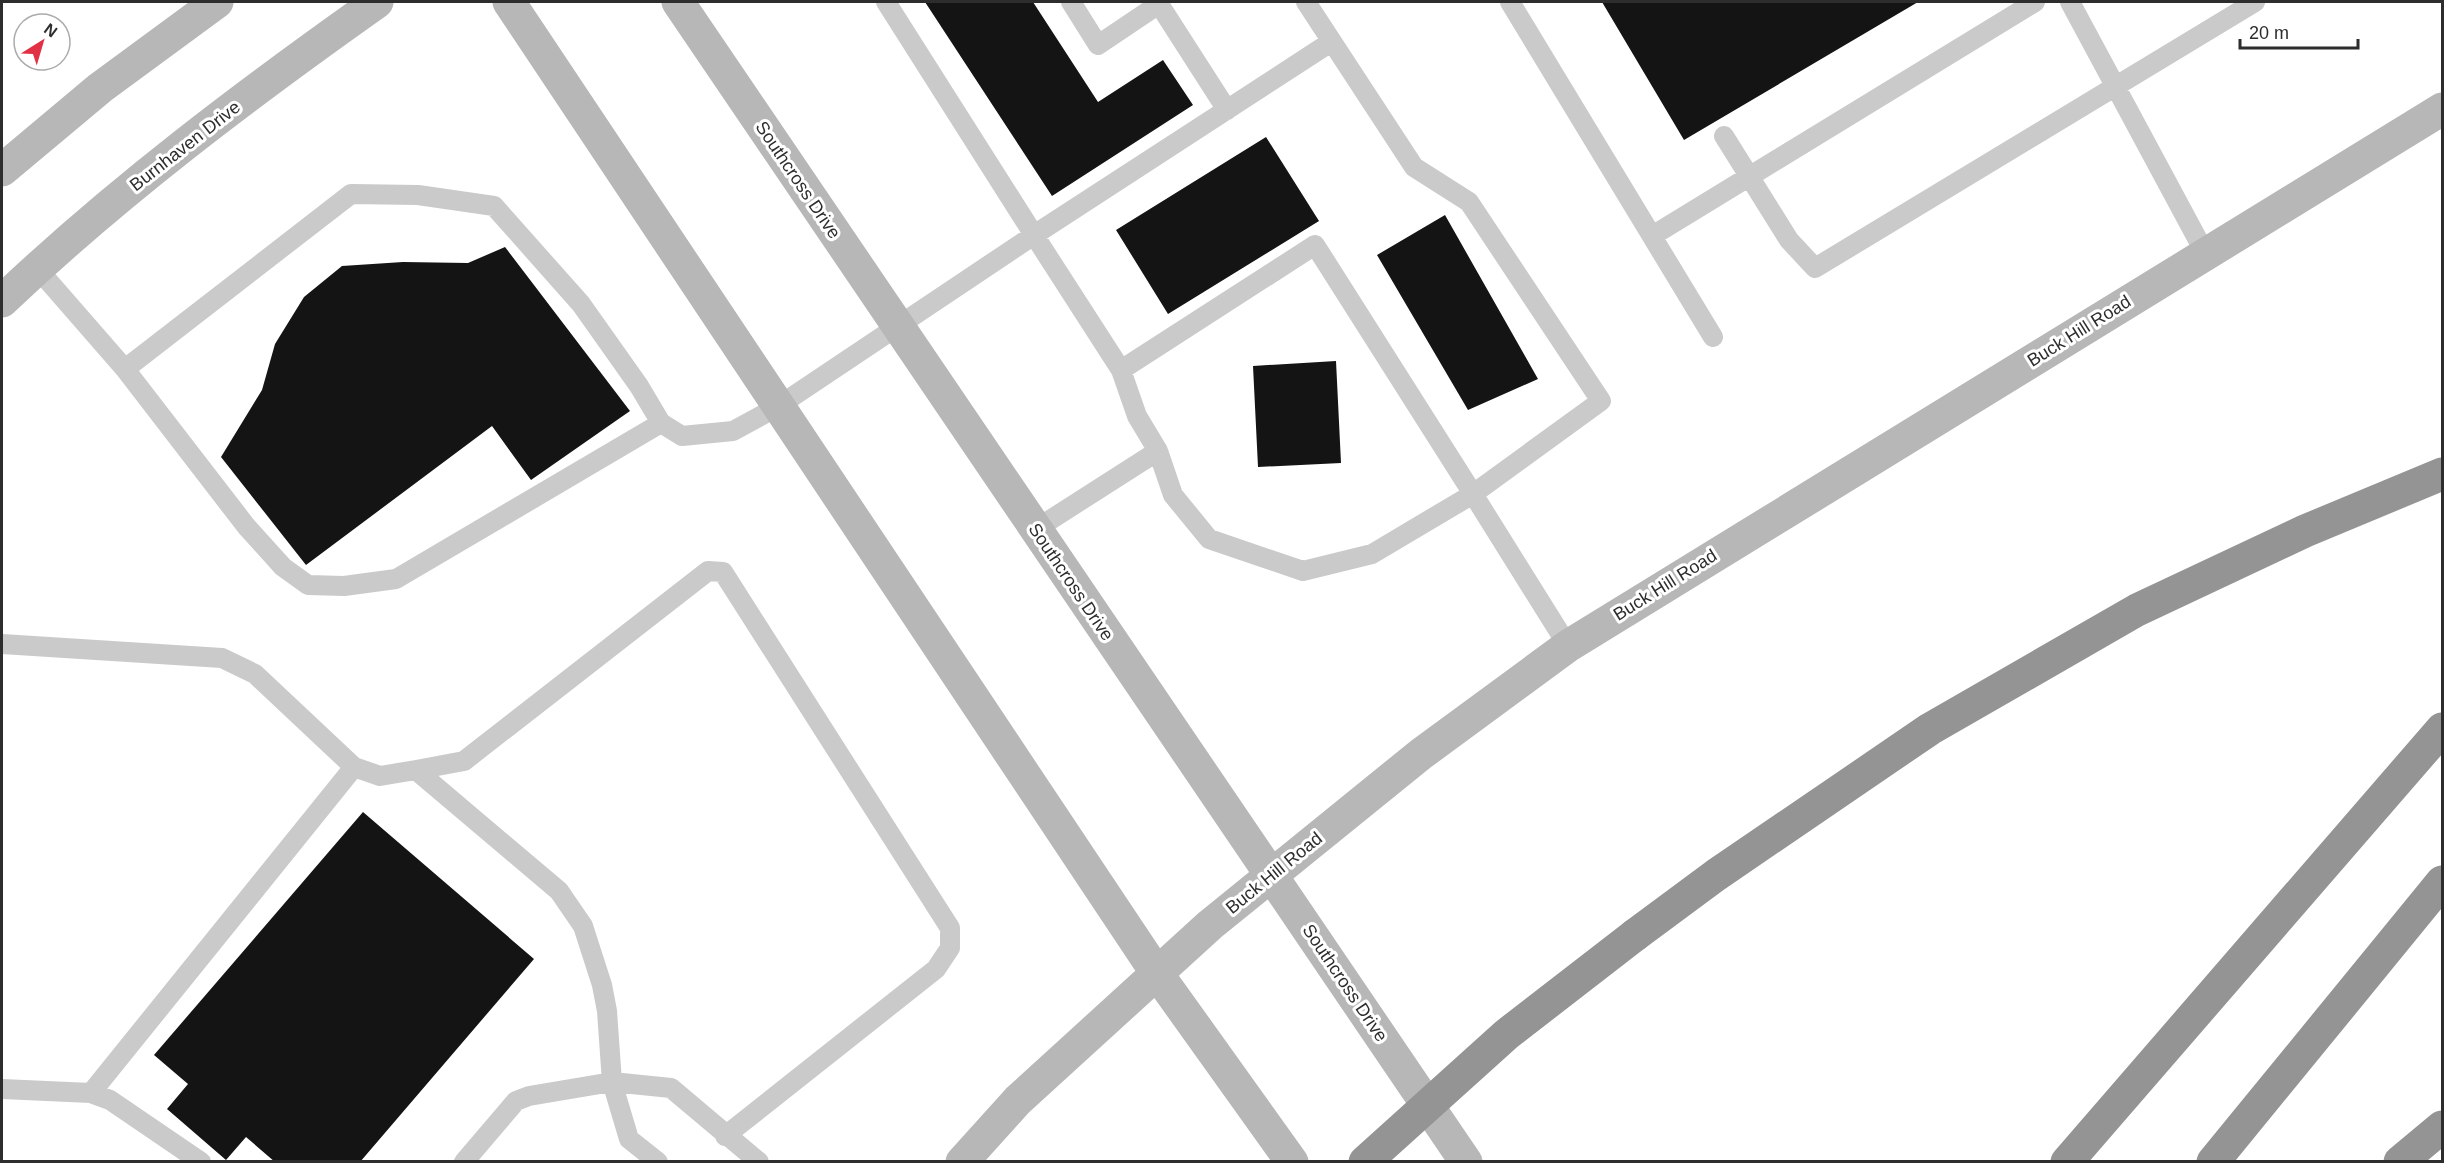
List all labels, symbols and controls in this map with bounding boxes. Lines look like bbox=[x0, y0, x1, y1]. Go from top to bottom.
north arrow bbox=[12, 12, 72, 72]
scale bar bbox=[2240, 12, 2358, 50]
text: N bbox=[41, 20, 60, 41]
text: 20 m bbox=[2249, 23, 2289, 43]
street label: Burnhaven Drive bbox=[126, 97, 244, 195]
street label: Southcross Drive bbox=[751, 118, 845, 242]
street label: Buck Hill Road bbox=[2024, 291, 2134, 371]
street label: Southcross Drive bbox=[1024, 520, 1118, 644]
street label: Buck Hill Road bbox=[1610, 545, 1720, 625]
street label: Buck Hill Road bbox=[1222, 828, 1326, 918]
street label: Southcross Drive bbox=[1298, 921, 1392, 1045]

